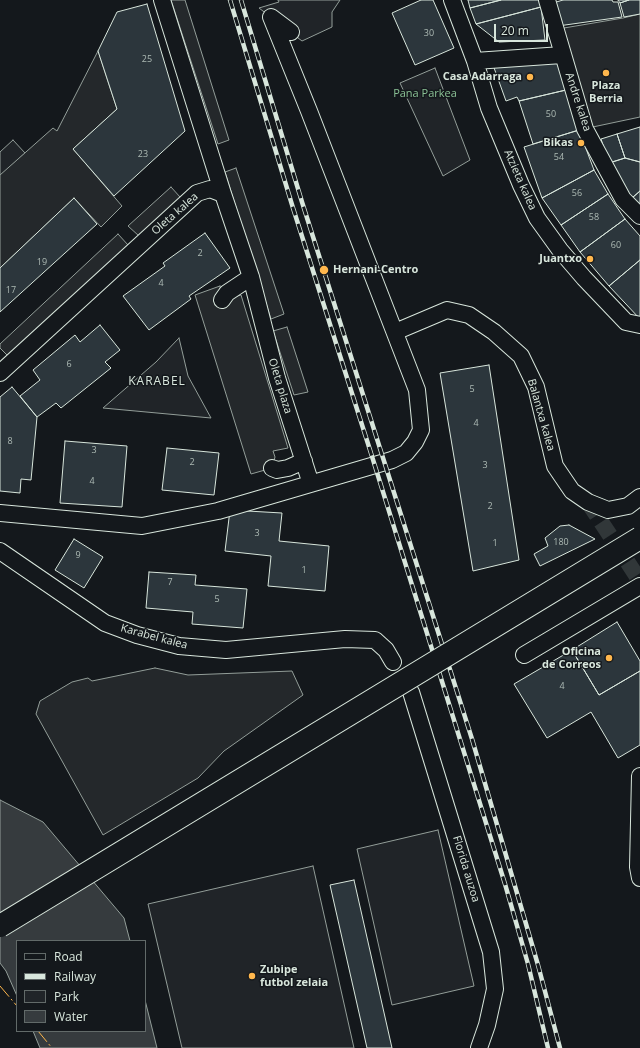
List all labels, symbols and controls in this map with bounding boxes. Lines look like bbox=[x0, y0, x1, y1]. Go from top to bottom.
scale bar bbox=[496, 16, 550, 42]
text: 20 m bbox=[501, 22, 529, 39]
house number: 30 bbox=[424, 28, 434, 38]
house number: 25 bbox=[142, 54, 152, 64]
marker: Plaza Berria bbox=[601, 68, 611, 78]
place label: Casa Adarraga bbox=[443, 70, 522, 84]
street label: Andre kalea bbox=[562, 71, 594, 133]
marker: Casa Adarraga bbox=[525, 72, 535, 82]
place label: Plaza Berria bbox=[589, 79, 623, 105]
park label: Pana Parkea bbox=[393, 87, 457, 101]
house number: 50 bbox=[546, 109, 556, 119]
place label: Bikas bbox=[543, 136, 573, 150]
marker: Bikas bbox=[576, 138, 586, 148]
street label: Atzieta kalea bbox=[501, 148, 539, 212]
house number: 23 bbox=[138, 149, 148, 159]
house number: 54 bbox=[554, 152, 564, 162]
house number: 56 bbox=[572, 188, 582, 198]
street label: Oleta kalea bbox=[149, 190, 201, 238]
house number: 58 bbox=[589, 212, 599, 222]
house number: 60 bbox=[611, 240, 621, 250]
house number: 2 bbox=[197, 248, 203, 258]
place label: Juantxo bbox=[539, 252, 582, 266]
marker: Juantxo bbox=[585, 254, 595, 264]
house number: 19 bbox=[37, 257, 47, 267]
place label: Hernani-Centro bbox=[333, 263, 418, 277]
marker: Hernani-Centro bbox=[318, 264, 330, 276]
house number: 4 bbox=[158, 278, 164, 288]
house number: 17 bbox=[6, 285, 16, 295]
street label: Oleta plaza bbox=[265, 357, 295, 415]
house number: 6 bbox=[66, 359, 72, 369]
district label: KARABEL bbox=[128, 375, 186, 389]
street label: Balantxa kalea bbox=[524, 377, 558, 453]
house number: 5 bbox=[469, 384, 475, 394]
house number: 4 bbox=[473, 418, 479, 428]
house number: 8 bbox=[7, 436, 13, 446]
house number: 3 bbox=[91, 445, 97, 455]
house number: 2 bbox=[189, 457, 195, 467]
house number: 3 bbox=[482, 460, 488, 470]
house number: 4 bbox=[89, 476, 95, 486]
house number: 2 bbox=[487, 501, 493, 511]
house number: 3 bbox=[254, 528, 260, 538]
house number: 180 bbox=[553, 537, 569, 547]
house number: 1 bbox=[492, 538, 498, 548]
house number: 9 bbox=[75, 550, 81, 560]
house number: 1 bbox=[301, 565, 307, 575]
house number: 7 bbox=[167, 577, 173, 587]
house number: 5 bbox=[214, 594, 220, 604]
street label: Karabel kalea bbox=[119, 622, 189, 652]
place label: Oficina de Correos bbox=[542, 645, 601, 671]
marker: Oficina de Correos bbox=[604, 653, 614, 663]
house number: 4 bbox=[559, 681, 565, 691]
street label: Florida auzoa bbox=[450, 834, 482, 904]
legend bbox=[16, 940, 146, 1032]
text: Road bbox=[54, 948, 83, 965]
place label: Zubipe futbol zelaia bbox=[260, 963, 328, 989]
text: Railway bbox=[54, 968, 96, 985]
marker: Zubipe futbol zelaia bbox=[247, 971, 257, 981]
text: Park bbox=[54, 988, 79, 1005]
text: Water bbox=[54, 1008, 88, 1025]

